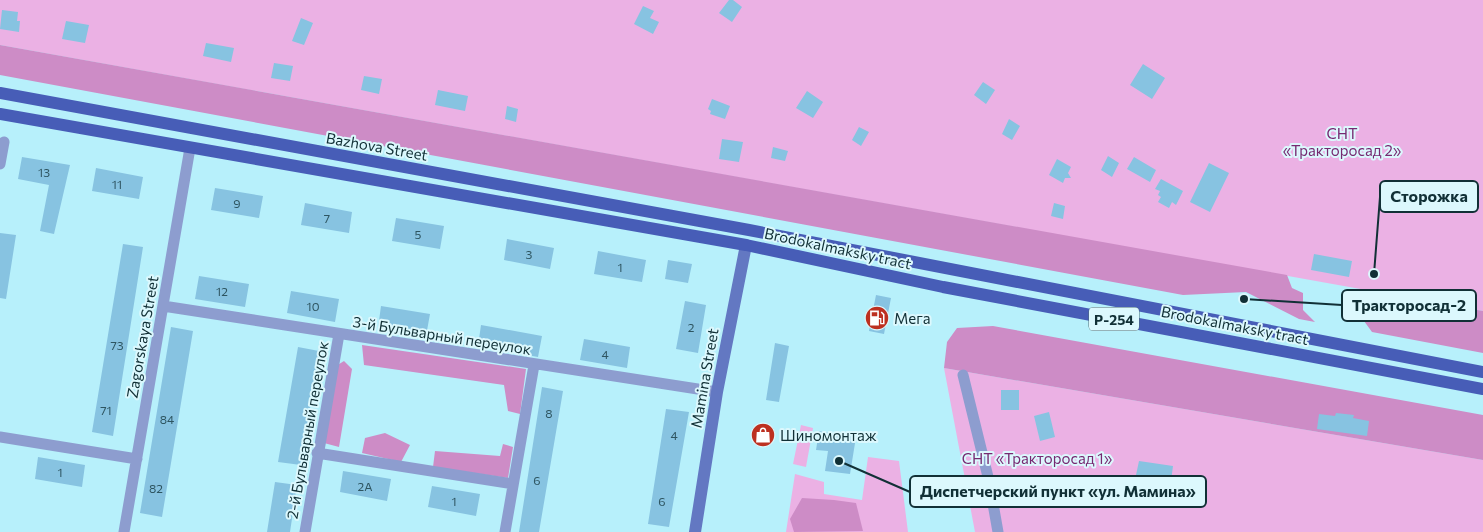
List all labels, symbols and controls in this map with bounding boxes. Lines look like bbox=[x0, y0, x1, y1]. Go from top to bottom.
park label: СНТ «Тракторосад 2» bbox=[1283, 124, 1402, 159]
street label: Bazhova Street bbox=[325, 128, 429, 164]
house number: 13 bbox=[38, 165, 50, 179]
house number: 11 bbox=[112, 177, 122, 191]
callout: Сторожка bbox=[1380, 181, 1478, 212]
text: Сторожка bbox=[1390, 186, 1468, 205]
house number: 9 bbox=[233, 196, 241, 210]
house number: 7 bbox=[324, 211, 330, 225]
street label: Brodokalmaksky tract bbox=[763, 224, 913, 272]
house number: 5 bbox=[415, 227, 422, 241]
house number: 3 bbox=[526, 247, 533, 261]
house number: 1 bbox=[617, 260, 623, 274]
street label: Zagorskaya Street bbox=[122, 274, 162, 400]
house number: 12 bbox=[216, 284, 228, 298]
callout: Тракторосад-2 bbox=[1342, 290, 1476, 321]
text: Тракторосад-2 bbox=[1352, 295, 1466, 314]
house number: 10 bbox=[307, 299, 320, 313]
street label: Brodokalmaksky tract bbox=[1160, 302, 1310, 348]
fuel station icon: Мега bbox=[864, 305, 890, 331]
road number: Р-254 bbox=[1089, 308, 1139, 330]
place label: Мега bbox=[894, 309, 931, 327]
street label: 3-й Бульварный переулок bbox=[352, 312, 532, 358]
house number: 2 bbox=[688, 320, 695, 334]
street label: Mamina Street bbox=[686, 327, 722, 429]
house number: 73 bbox=[110, 338, 124, 352]
street label: 2-й Бульварный переулок bbox=[283, 340, 331, 520]
house number: 4 bbox=[601, 347, 609, 361]
house number: 71 bbox=[100, 403, 112, 417]
house number: 8 bbox=[545, 406, 553, 420]
house number: 84 bbox=[160, 412, 174, 426]
shop icon: Шиномонтаж bbox=[750, 422, 776, 448]
place label: Шиномонтаж bbox=[780, 426, 877, 444]
house number: 4 bbox=[670, 428, 678, 442]
park label: СНТ «Тракторосад 1» bbox=[962, 449, 1113, 467]
house number: 1 bbox=[57, 465, 63, 479]
house number: 6 bbox=[533, 473, 541, 487]
callout: Диспетчерский пункт «ул. Мамина» bbox=[910, 476, 1206, 507]
house number: 2А bbox=[358, 479, 372, 493]
house number: 82 bbox=[149, 481, 163, 495]
text: Диспетчерский пункт «ул. Мамина» bbox=[920, 481, 1196, 500]
house number: 1 bbox=[451, 494, 457, 508]
house number: 6 bbox=[658, 494, 666, 508]

